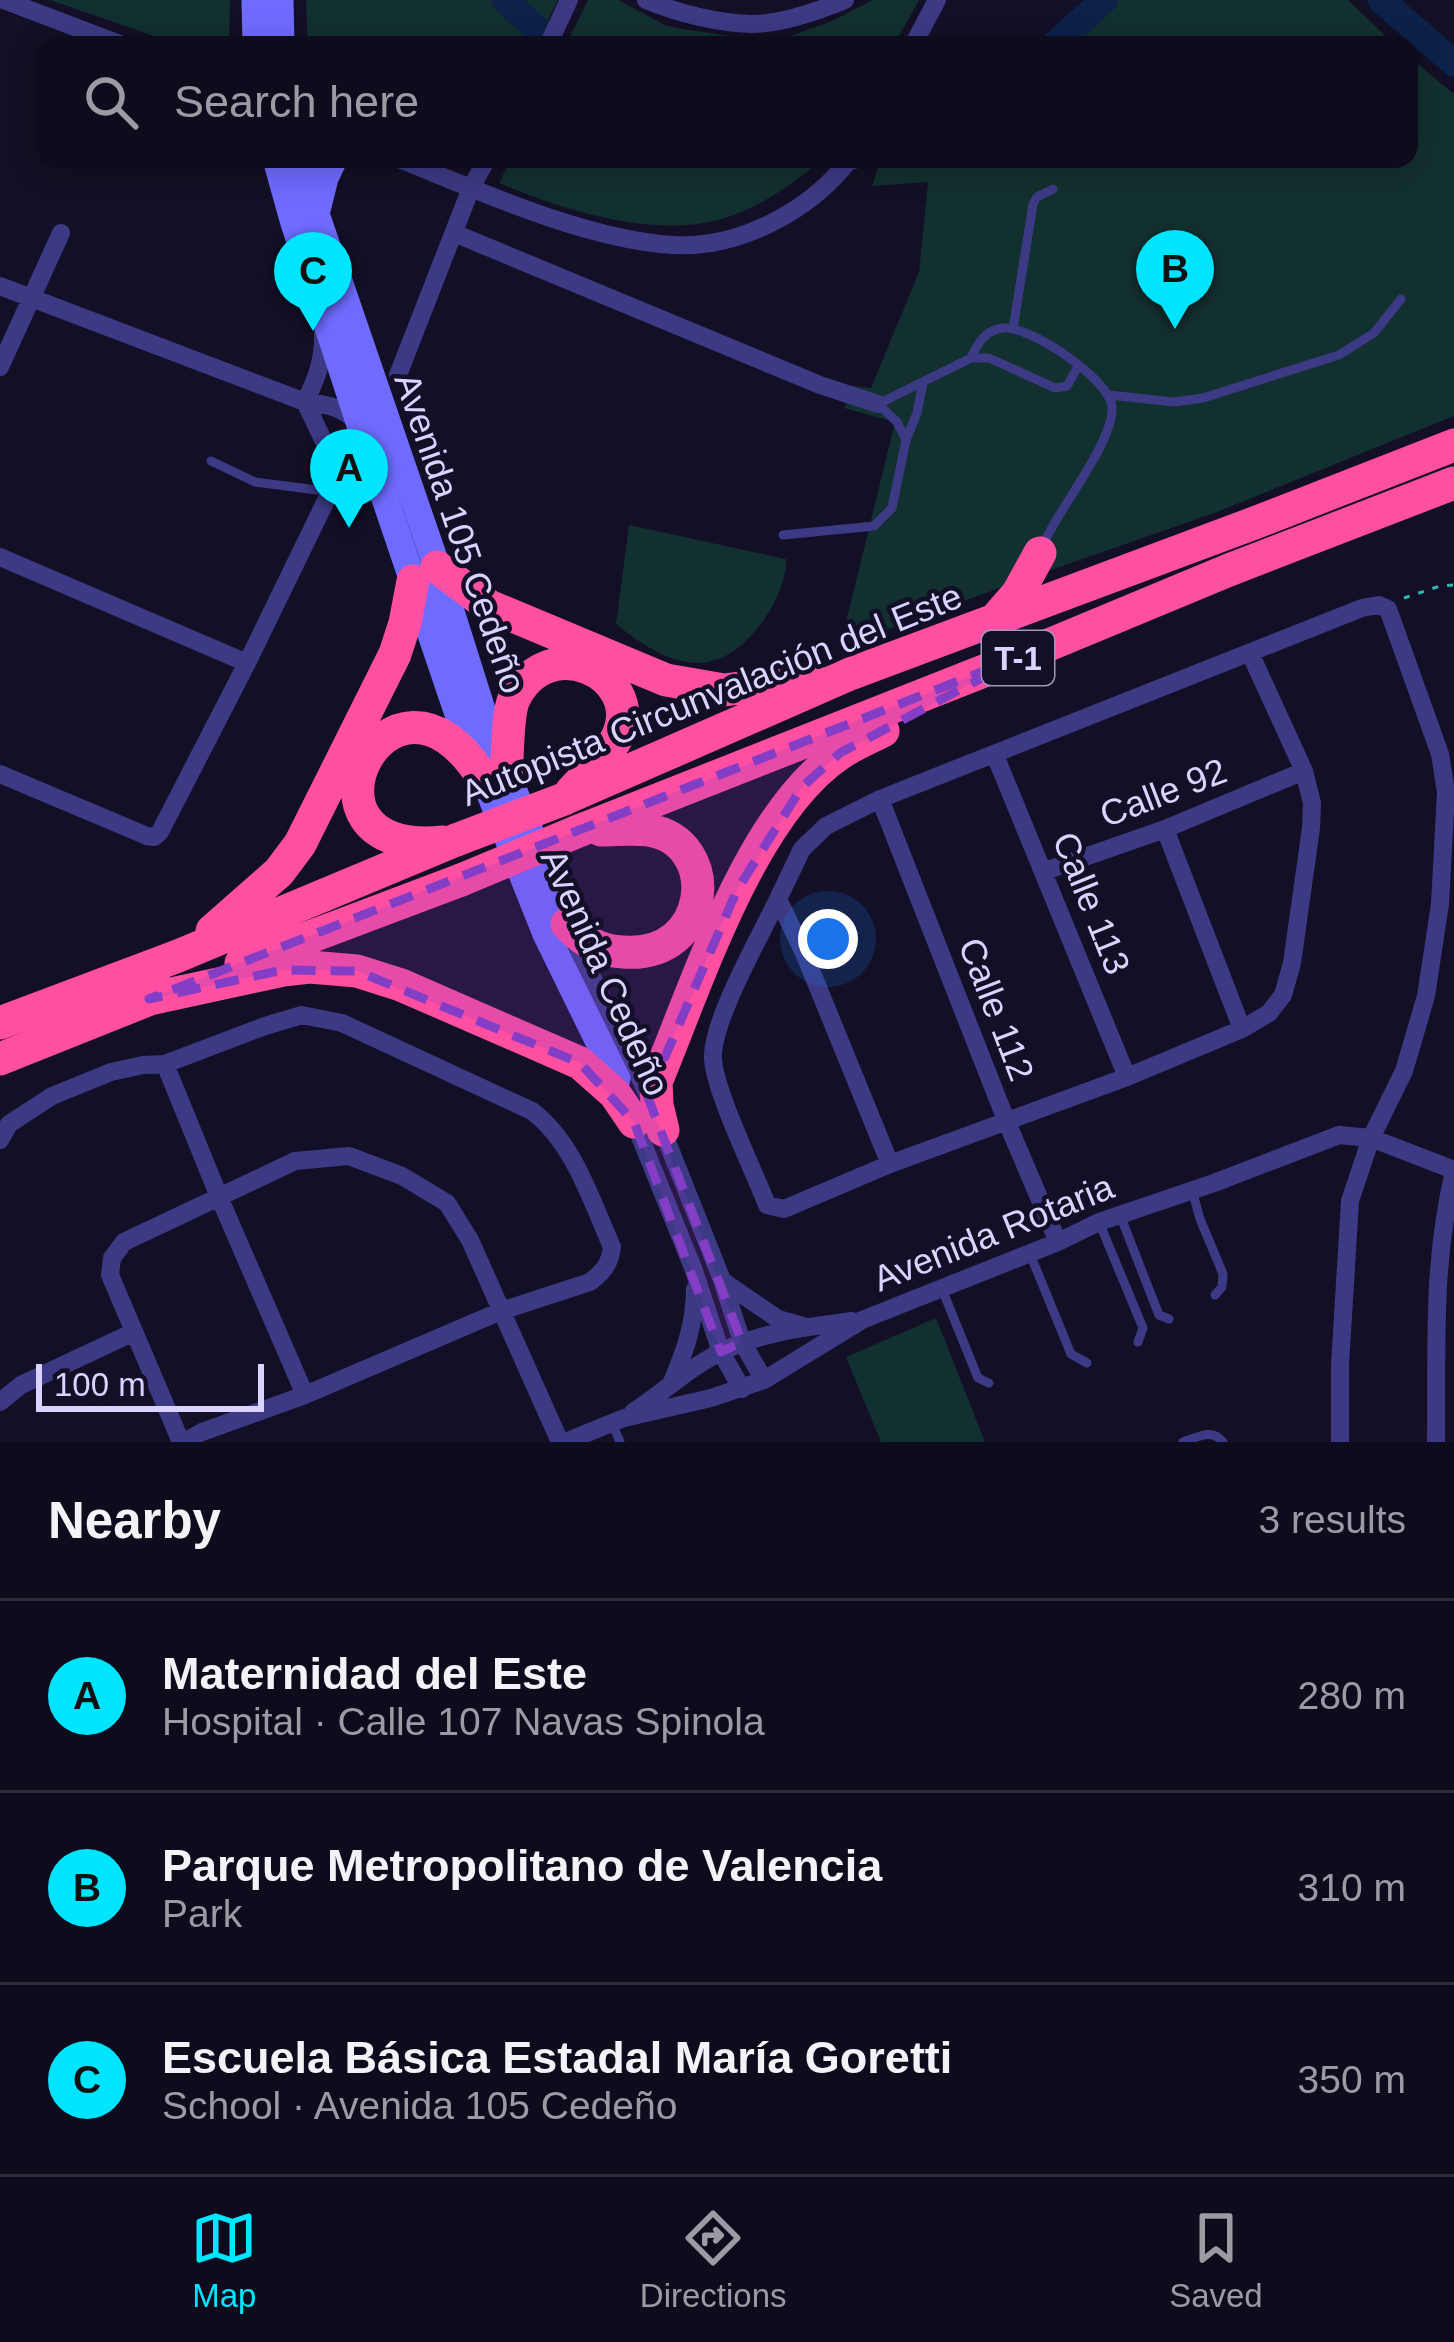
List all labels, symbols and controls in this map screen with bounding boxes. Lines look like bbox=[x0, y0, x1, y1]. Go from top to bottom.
search box bbox=[36, 36, 1418, 168]
icon: search bbox=[78, 69, 144, 135]
text: Search here bbox=[174, 76, 419, 127]
pin: B bbox=[1136, 230, 1214, 329]
pin: C bbox=[274, 232, 352, 331]
street label: Avenida 105 Cedeño bbox=[387, 368, 535, 699]
pin: A bbox=[310, 429, 388, 528]
street label: Autopista Circunvalación del Este bbox=[455, 575, 967, 814]
road number: T-1 bbox=[982, 631, 1054, 685]
street label: Calle 92 bbox=[1094, 750, 1232, 835]
street label: Calle 113 bbox=[1045, 826, 1139, 980]
street label: Avenida Cedeño bbox=[533, 843, 678, 1102]
your location bbox=[798, 909, 858, 969]
street label: Calle 112 bbox=[951, 932, 1042, 1086]
street label: Avenida Rotaria bbox=[867, 1165, 1120, 1299]
scale bar bbox=[36, 1358, 264, 1411]
text: 100 m bbox=[54, 1366, 146, 1403]
text: Nearby bbox=[48, 1492, 221, 1549]
text: 3 results bbox=[1259, 1498, 1406, 1541]
text: Maternidad del Este bbox=[162, 1648, 587, 1699]
text: A bbox=[73, 1674, 101, 1717]
text: 280 m bbox=[1298, 1674, 1406, 1717]
text: Hospital · Calle 107 Navas Spinola bbox=[162, 1700, 765, 1743]
text: Parque Metropolitano de Valencia bbox=[162, 1840, 882, 1891]
text: B bbox=[73, 1866, 101, 1909]
text: 310 m bbox=[1298, 1866, 1406, 1909]
text: Park bbox=[162, 1892, 242, 1935]
text: Escuela Básica Estadal María Goretti bbox=[162, 2032, 952, 2083]
text: C bbox=[73, 2058, 101, 2101]
text: 350 m bbox=[1298, 2058, 1406, 2101]
text: School · Avenida 105 Cedeño bbox=[162, 2084, 677, 2127]
tab: Map bbox=[191, 2205, 257, 2315]
tab: Directions bbox=[640, 2205, 787, 2315]
tab: Saved bbox=[1169, 2205, 1263, 2315]

